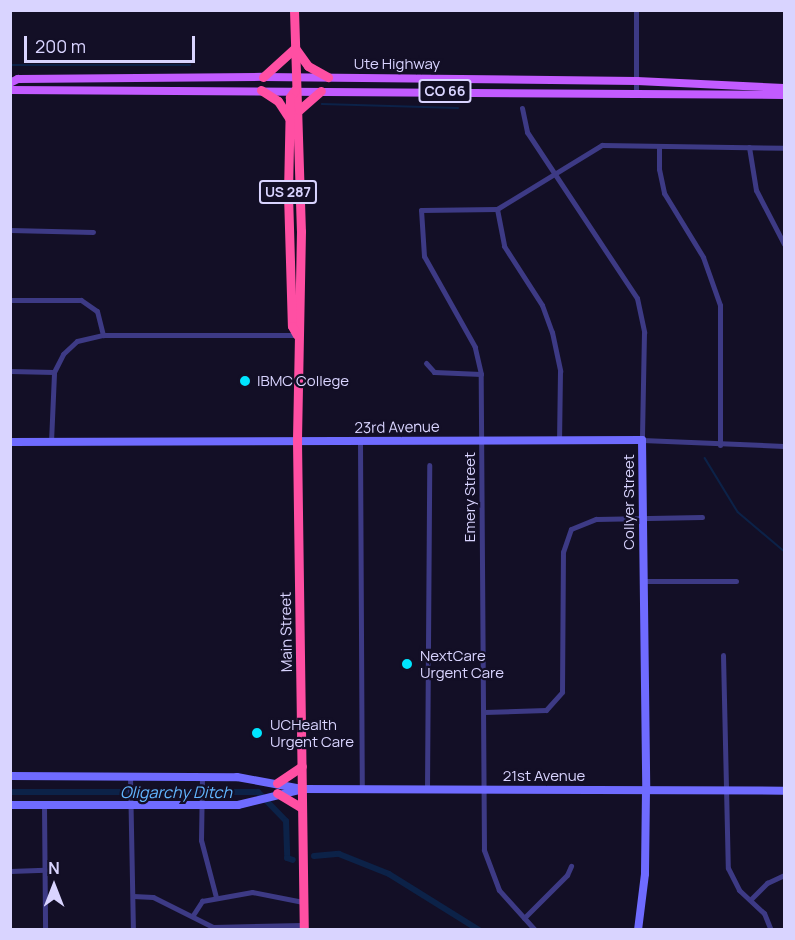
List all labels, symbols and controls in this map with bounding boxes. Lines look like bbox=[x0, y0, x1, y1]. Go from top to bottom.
scale bar bbox=[27, 24, 198, 62]
text: 200 m bbox=[35, 34, 86, 58]
street label: Ute Highway bbox=[354, 55, 440, 73]
road number: CO 66 bbox=[418, 80, 472, 102]
road number: US 287 bbox=[258, 181, 318, 203]
place label: IBMC College bbox=[257, 372, 349, 390]
marker: IBMC College bbox=[238, 374, 252, 388]
street label: 23rd Avenue bbox=[354, 417, 440, 437]
street label: Emery Street bbox=[461, 452, 479, 542]
street label: Collyer Street bbox=[620, 454, 638, 550]
street label: Main Street bbox=[276, 592, 296, 672]
place label: NextCare Urgent Care bbox=[420, 646, 504, 681]
marker: NextCare Urgent Care bbox=[398, 655, 416, 673]
place label: UCHealth Urgent Care bbox=[270, 715, 354, 750]
marker: UCHealth Urgent Care bbox=[248, 724, 266, 742]
street label: 21st Avenue bbox=[503, 767, 585, 785]
water label: Oligarchy Ditch bbox=[120, 782, 232, 802]
north arrow bbox=[24, 856, 84, 916]
text: N bbox=[48, 857, 60, 879]

